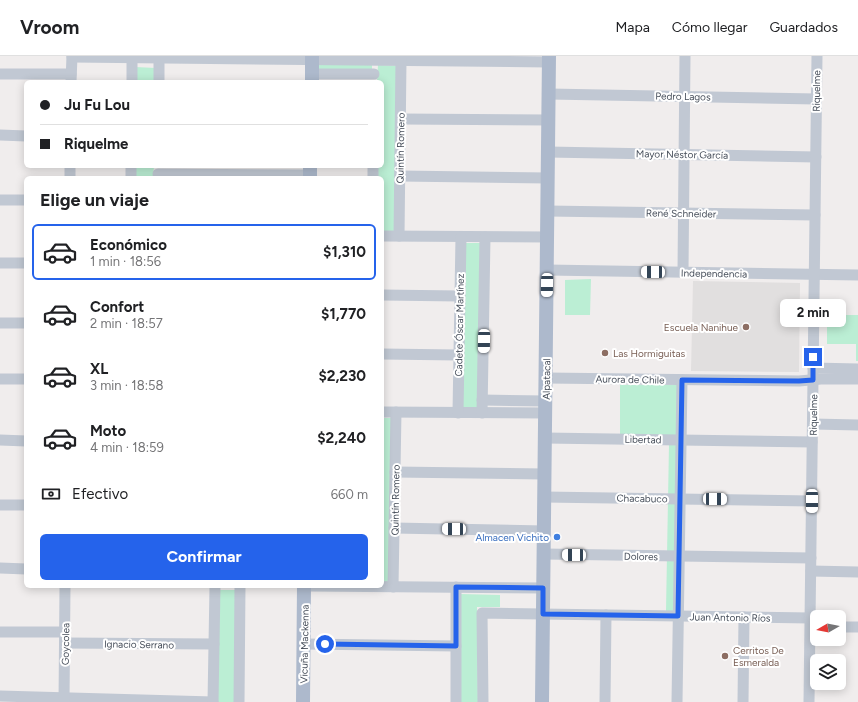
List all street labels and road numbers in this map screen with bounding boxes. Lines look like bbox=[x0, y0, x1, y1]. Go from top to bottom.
street label: Riquelme bbox=[810, 70, 823, 112]
street label: Pedro Lagos bbox=[655, 90, 711, 103]
street label: Quintín Romero bbox=[393, 112, 408, 183]
street label: Mayor Néstor García bbox=[636, 147, 728, 162]
street label: René Schneider bbox=[646, 206, 717, 221]
street label: Independencia bbox=[681, 266, 747, 281]
street label: Cadete Óscar Martínez bbox=[452, 273, 467, 377]
street label: Alpatacal bbox=[540, 358, 553, 400]
street label: Aurora de Chile bbox=[595, 372, 665, 387]
street label: Riquelme bbox=[807, 394, 820, 436]
street label: Libertad bbox=[624, 433, 662, 446]
street label: Quintín Romero bbox=[388, 464, 403, 535]
street label: Chacabuco bbox=[616, 492, 668, 505]
street label: Dolores bbox=[624, 550, 659, 563]
street label: Vicuña Mackenna bbox=[297, 604, 312, 684]
street label: Juan Antonio Ríos bbox=[689, 610, 771, 625]
street label: Goycolea bbox=[59, 623, 72, 665]
street label: Ignacio Serrano bbox=[104, 637, 174, 652]

